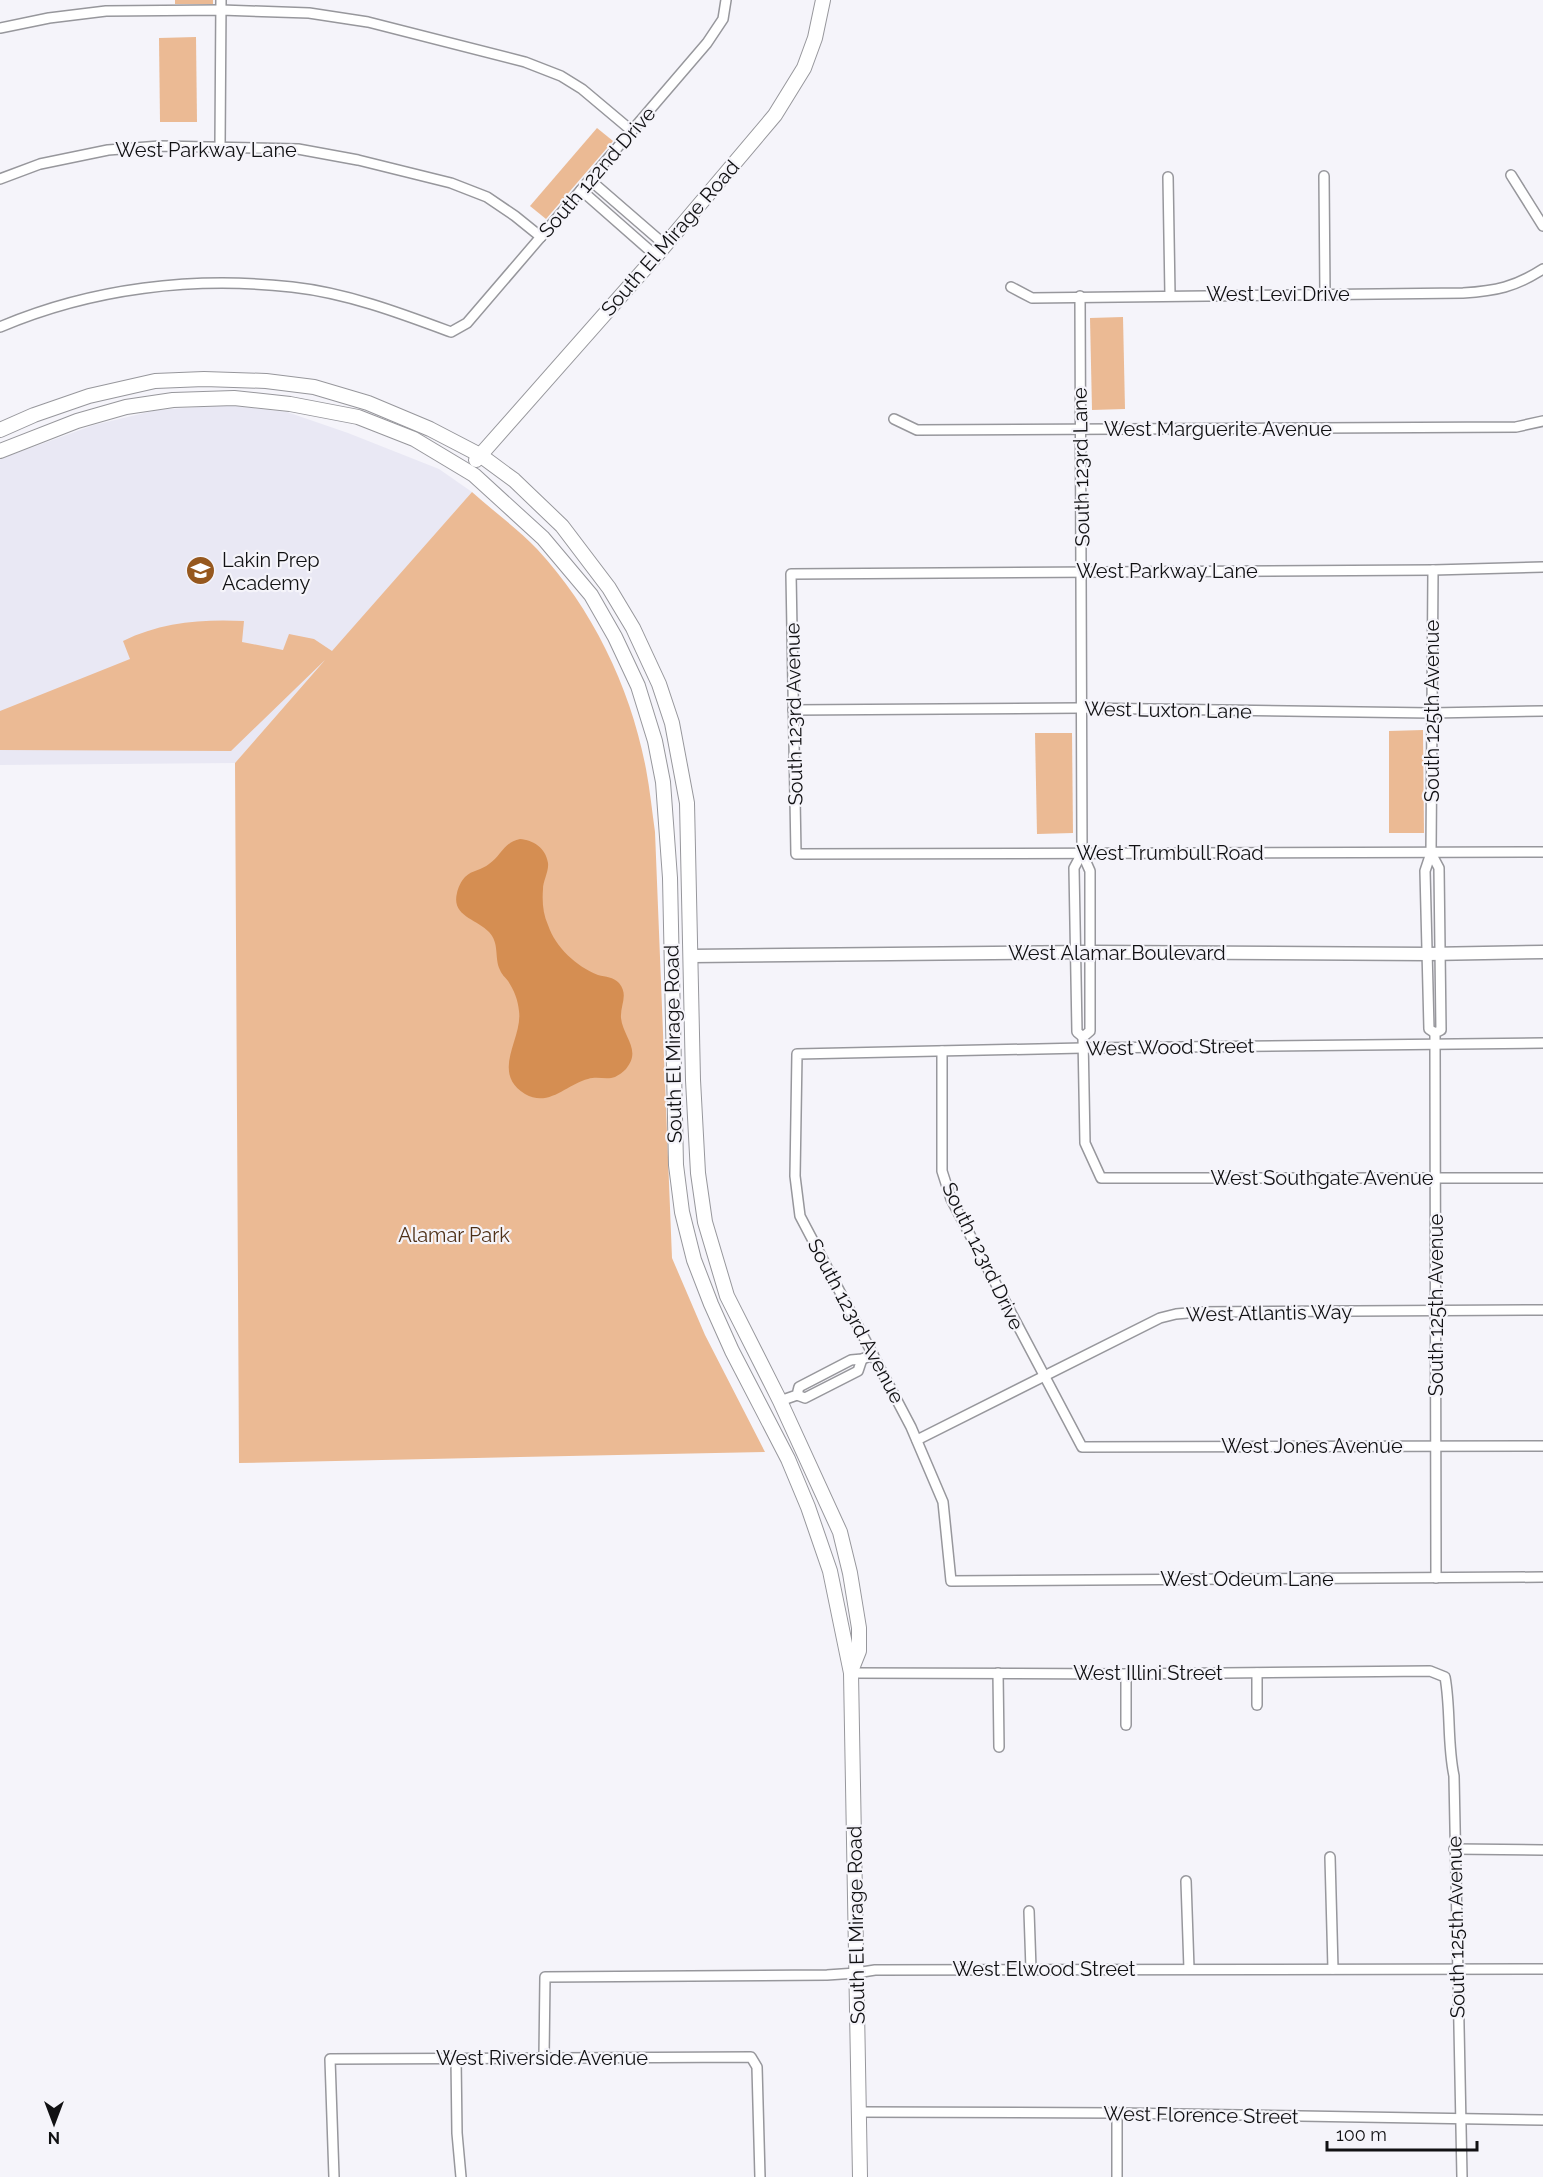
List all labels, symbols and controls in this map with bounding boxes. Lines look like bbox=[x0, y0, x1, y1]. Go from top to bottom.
street label: South 122nd Drive bbox=[534, 101, 661, 242]
street label: West Parkway Lane bbox=[115, 138, 297, 162]
street label: South El Mirage Road bbox=[596, 155, 744, 321]
street label: West Levi Drive bbox=[1206, 282, 1350, 306]
street label: South 123rd Lane bbox=[1068, 387, 1094, 547]
street label: West Marguerite Avenue bbox=[1104, 417, 1332, 441]
place label: Lakin Prep Academy bbox=[222, 548, 320, 595]
school or university icon: Lakin Prep Academy bbox=[185, 555, 217, 587]
street label: West Parkway Lane bbox=[1076, 559, 1258, 583]
street label: South 125th Avenue bbox=[1420, 620, 1444, 802]
street label: South 123rd Avenue bbox=[780, 622, 808, 806]
street label: West Luxton Lane bbox=[1084, 697, 1252, 723]
street label: West Trumbull Road bbox=[1076, 841, 1264, 865]
street label: West Alamar Boulevard bbox=[1008, 941, 1226, 965]
street label: South El Mirage Road bbox=[659, 945, 687, 1143]
street label: West Wood Street bbox=[1086, 1034, 1255, 1060]
street label: West Southgate Avenue bbox=[1210, 1166, 1434, 1190]
street label: South 123rd Drive bbox=[937, 1178, 1029, 1334]
street label: South 125th Avenue bbox=[1424, 1214, 1448, 1396]
park label: Alamar Park bbox=[398, 1223, 510, 1247]
street label: South 123rd Avenue bbox=[802, 1235, 910, 1408]
street label: West Atlantis Way bbox=[1186, 1300, 1352, 1326]
street label: West Jones Avenue bbox=[1221, 1434, 1403, 1458]
street label: West Odeum Lane bbox=[1160, 1567, 1334, 1591]
street label: West Illini Street bbox=[1073, 1661, 1223, 1685]
street label: South El Mirage Road bbox=[842, 1826, 870, 2024]
street label: South 125th Avenue bbox=[1442, 1835, 1470, 2018]
street label: West Elwood Street bbox=[953, 1957, 1136, 1981]
street label: West Riverside Avenue bbox=[436, 2046, 648, 2070]
north arrow bbox=[24, 2093, 84, 2153]
street label: West Florence Street bbox=[1103, 2101, 1299, 2129]
scale bar bbox=[1327, 2114, 1477, 2152]
text: 100 m bbox=[1336, 2124, 1387, 2145]
text: N bbox=[48, 2128, 60, 2147]

